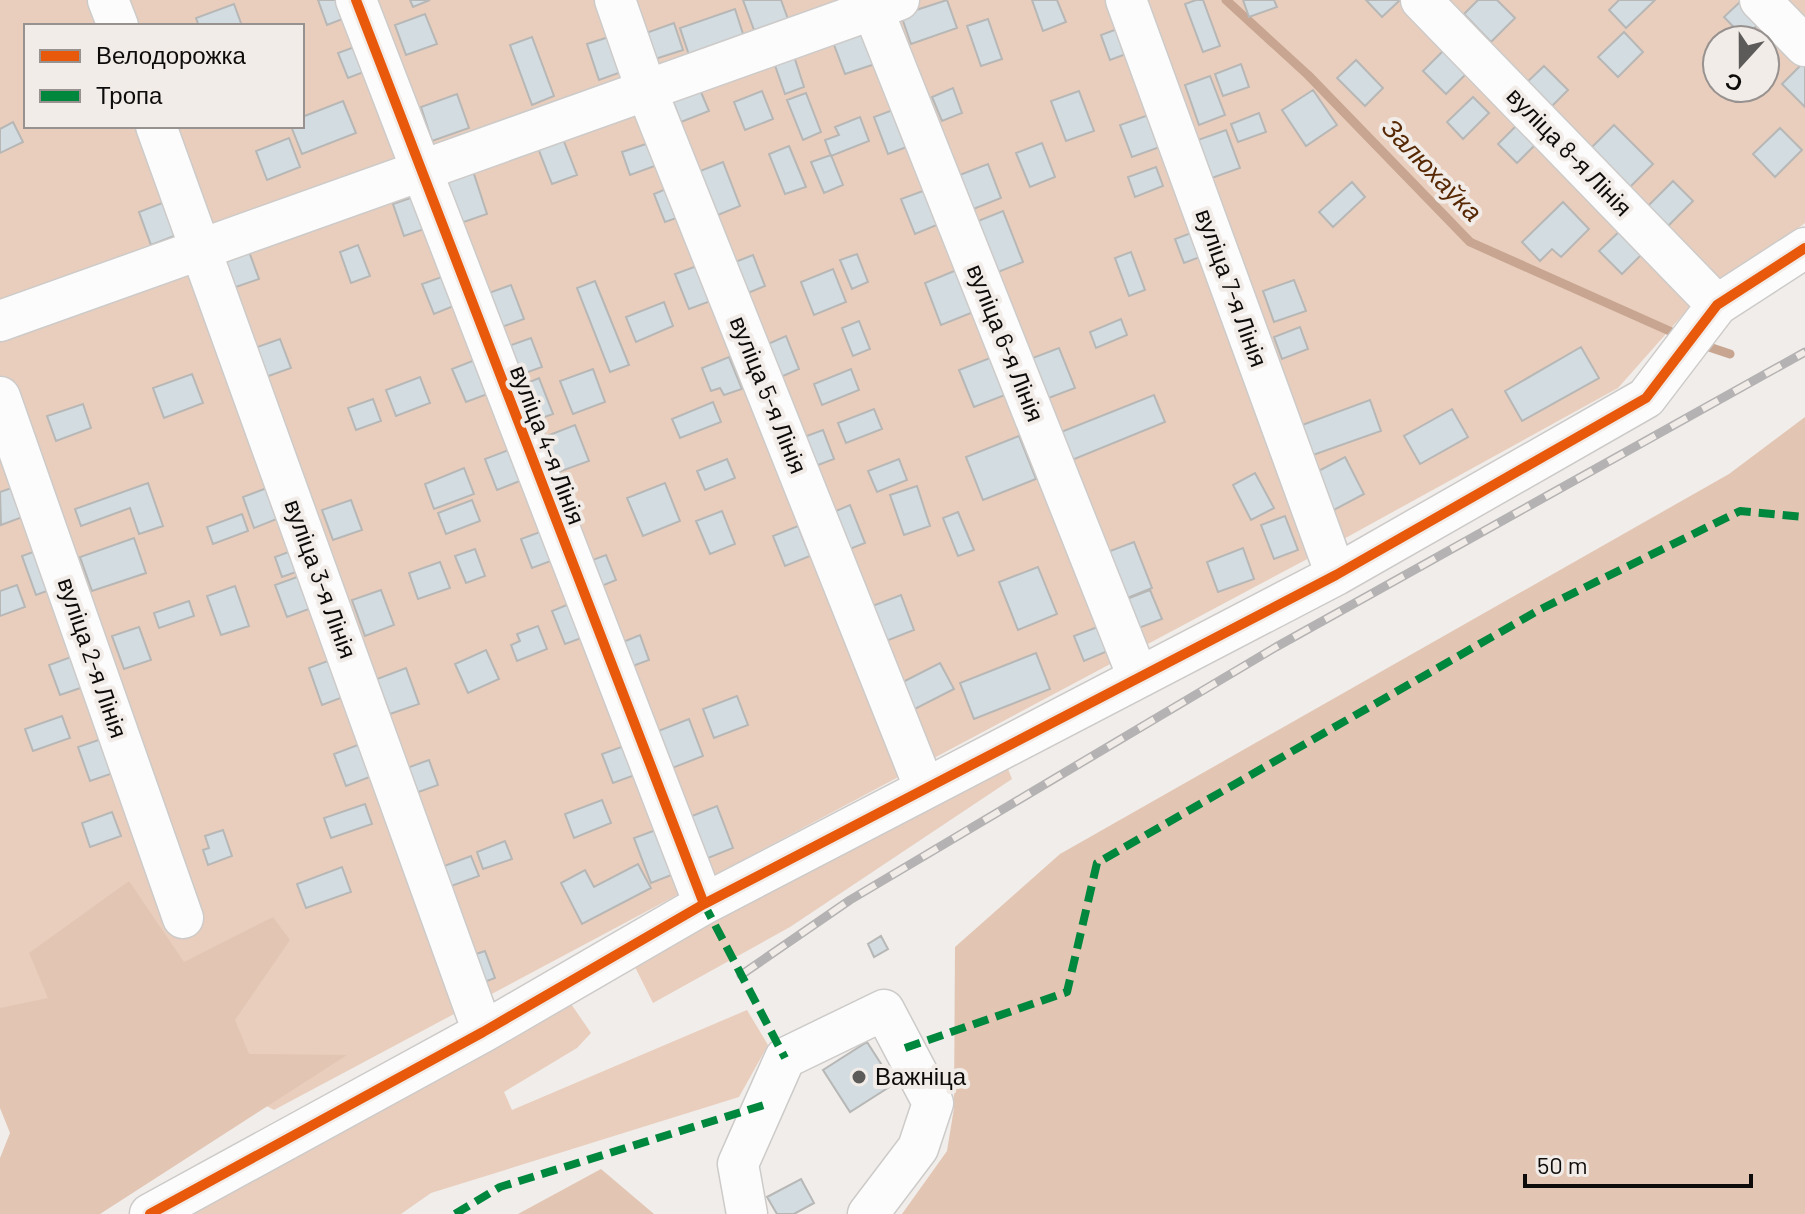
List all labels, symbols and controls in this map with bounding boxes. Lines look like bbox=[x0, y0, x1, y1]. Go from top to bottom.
legend bbox=[24, 24, 304, 128]
north arrow bbox=[1701, 24, 1781, 104]
text: Велодорожка bbox=[96, 40, 247, 69]
text: С bbox=[1721, 69, 1746, 99]
text: Тропа bbox=[96, 80, 163, 109]
street label: вуліца 8-я Лінія bbox=[1502, 81, 1639, 221]
water label: Залюхаўка bbox=[1377, 111, 1490, 227]
street label: вуліца 7-я Лінія bbox=[1190, 204, 1274, 371]
street label: вуліца 6-я Лінія bbox=[962, 259, 1051, 425]
street label: вуліца 5-я Лінія bbox=[725, 311, 814, 477]
street label: вуліца 4-я Лінія bbox=[505, 361, 592, 528]
street label: вуліца 3-я Лінія bbox=[279, 495, 364, 662]
street label: вуліца 2-я Лінія bbox=[52, 574, 134, 742]
place label: Важніца bbox=[875, 1061, 967, 1090]
marker: Важніца bbox=[850, 1068, 868, 1086]
scale bar bbox=[1525, 1138, 1751, 1188]
text: 50 m bbox=[1537, 1150, 1588, 1179]

